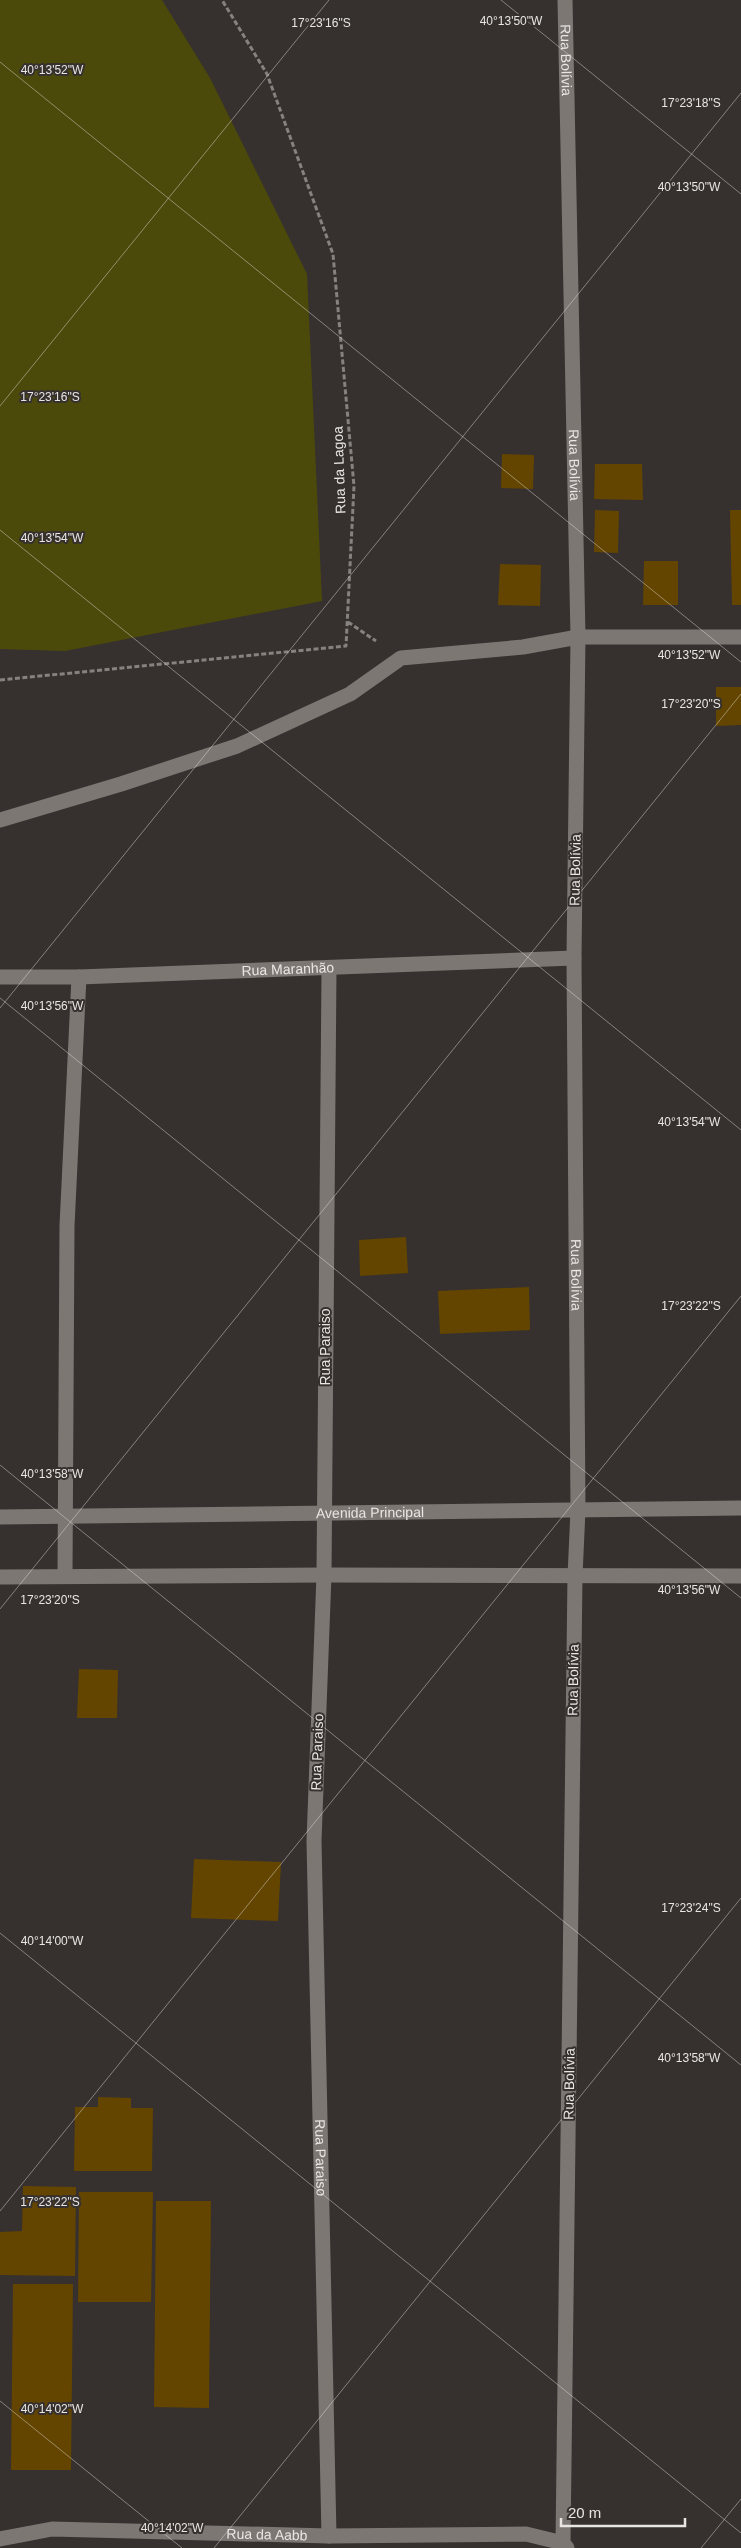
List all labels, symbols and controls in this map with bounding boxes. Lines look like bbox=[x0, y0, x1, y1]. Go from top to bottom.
text: 40°13'50"W bbox=[480, 14, 543, 28]
text: 17°23'16"S bbox=[291, 16, 351, 30]
street label: Rua Bolívia bbox=[557, 24, 575, 96]
text: 40°13'52"W bbox=[21, 63, 84, 77]
text: 17°23'18"S bbox=[661, 96, 721, 110]
text: 40°13'50"W bbox=[658, 180, 721, 194]
text: 17°23'16"S bbox=[20, 390, 80, 404]
street label: Rua da Lagoa bbox=[329, 426, 349, 514]
street label: Rua Bolívia bbox=[566, 429, 583, 501]
text: 40°13'54"W bbox=[21, 531, 84, 545]
text: 40°13'52"W bbox=[658, 648, 721, 662]
text: 17°23'20"S bbox=[661, 697, 721, 711]
street label: Rua Bolívia bbox=[566, 834, 584, 906]
street label: Rua Maranhão bbox=[241, 959, 335, 979]
text: 40°13'56"W bbox=[21, 999, 84, 1013]
text: 40°13'54"W bbox=[658, 1115, 721, 1129]
street label: Rua Bolívia bbox=[568, 1239, 585, 1311]
text: 17°23'22"S bbox=[661, 1299, 721, 1313]
street label: Rua Paraiso bbox=[317, 1308, 333, 1386]
text: 40°13'58"W bbox=[21, 1467, 84, 1481]
street label: Avenida Principal bbox=[316, 1504, 424, 1521]
text: 40°13'56"W bbox=[658, 1583, 721, 1597]
text: 17°23'20"S bbox=[20, 1593, 80, 1607]
street label: Rua Bolívia bbox=[564, 1644, 582, 1716]
street label: Rua Paraiso bbox=[308, 1713, 326, 1791]
text: 17°23'24"S bbox=[661, 1901, 721, 1915]
text: 40°14'00"W bbox=[21, 1934, 84, 1948]
street label: Rua Bolívia bbox=[560, 2048, 578, 2120]
text: 40°13'58"W bbox=[658, 2051, 721, 2065]
street label: Rua Paraiso bbox=[312, 2119, 330, 2197]
text: 17°23'22"S bbox=[20, 2195, 80, 2209]
text: 40°14'02"W bbox=[21, 2402, 84, 2416]
scale bar bbox=[561, 2496, 685, 2528]
text: 20 m bbox=[568, 2504, 601, 2521]
text: 40°14'02"W bbox=[141, 2521, 204, 2535]
street label: Rua da Aabb bbox=[226, 2525, 308, 2543]

